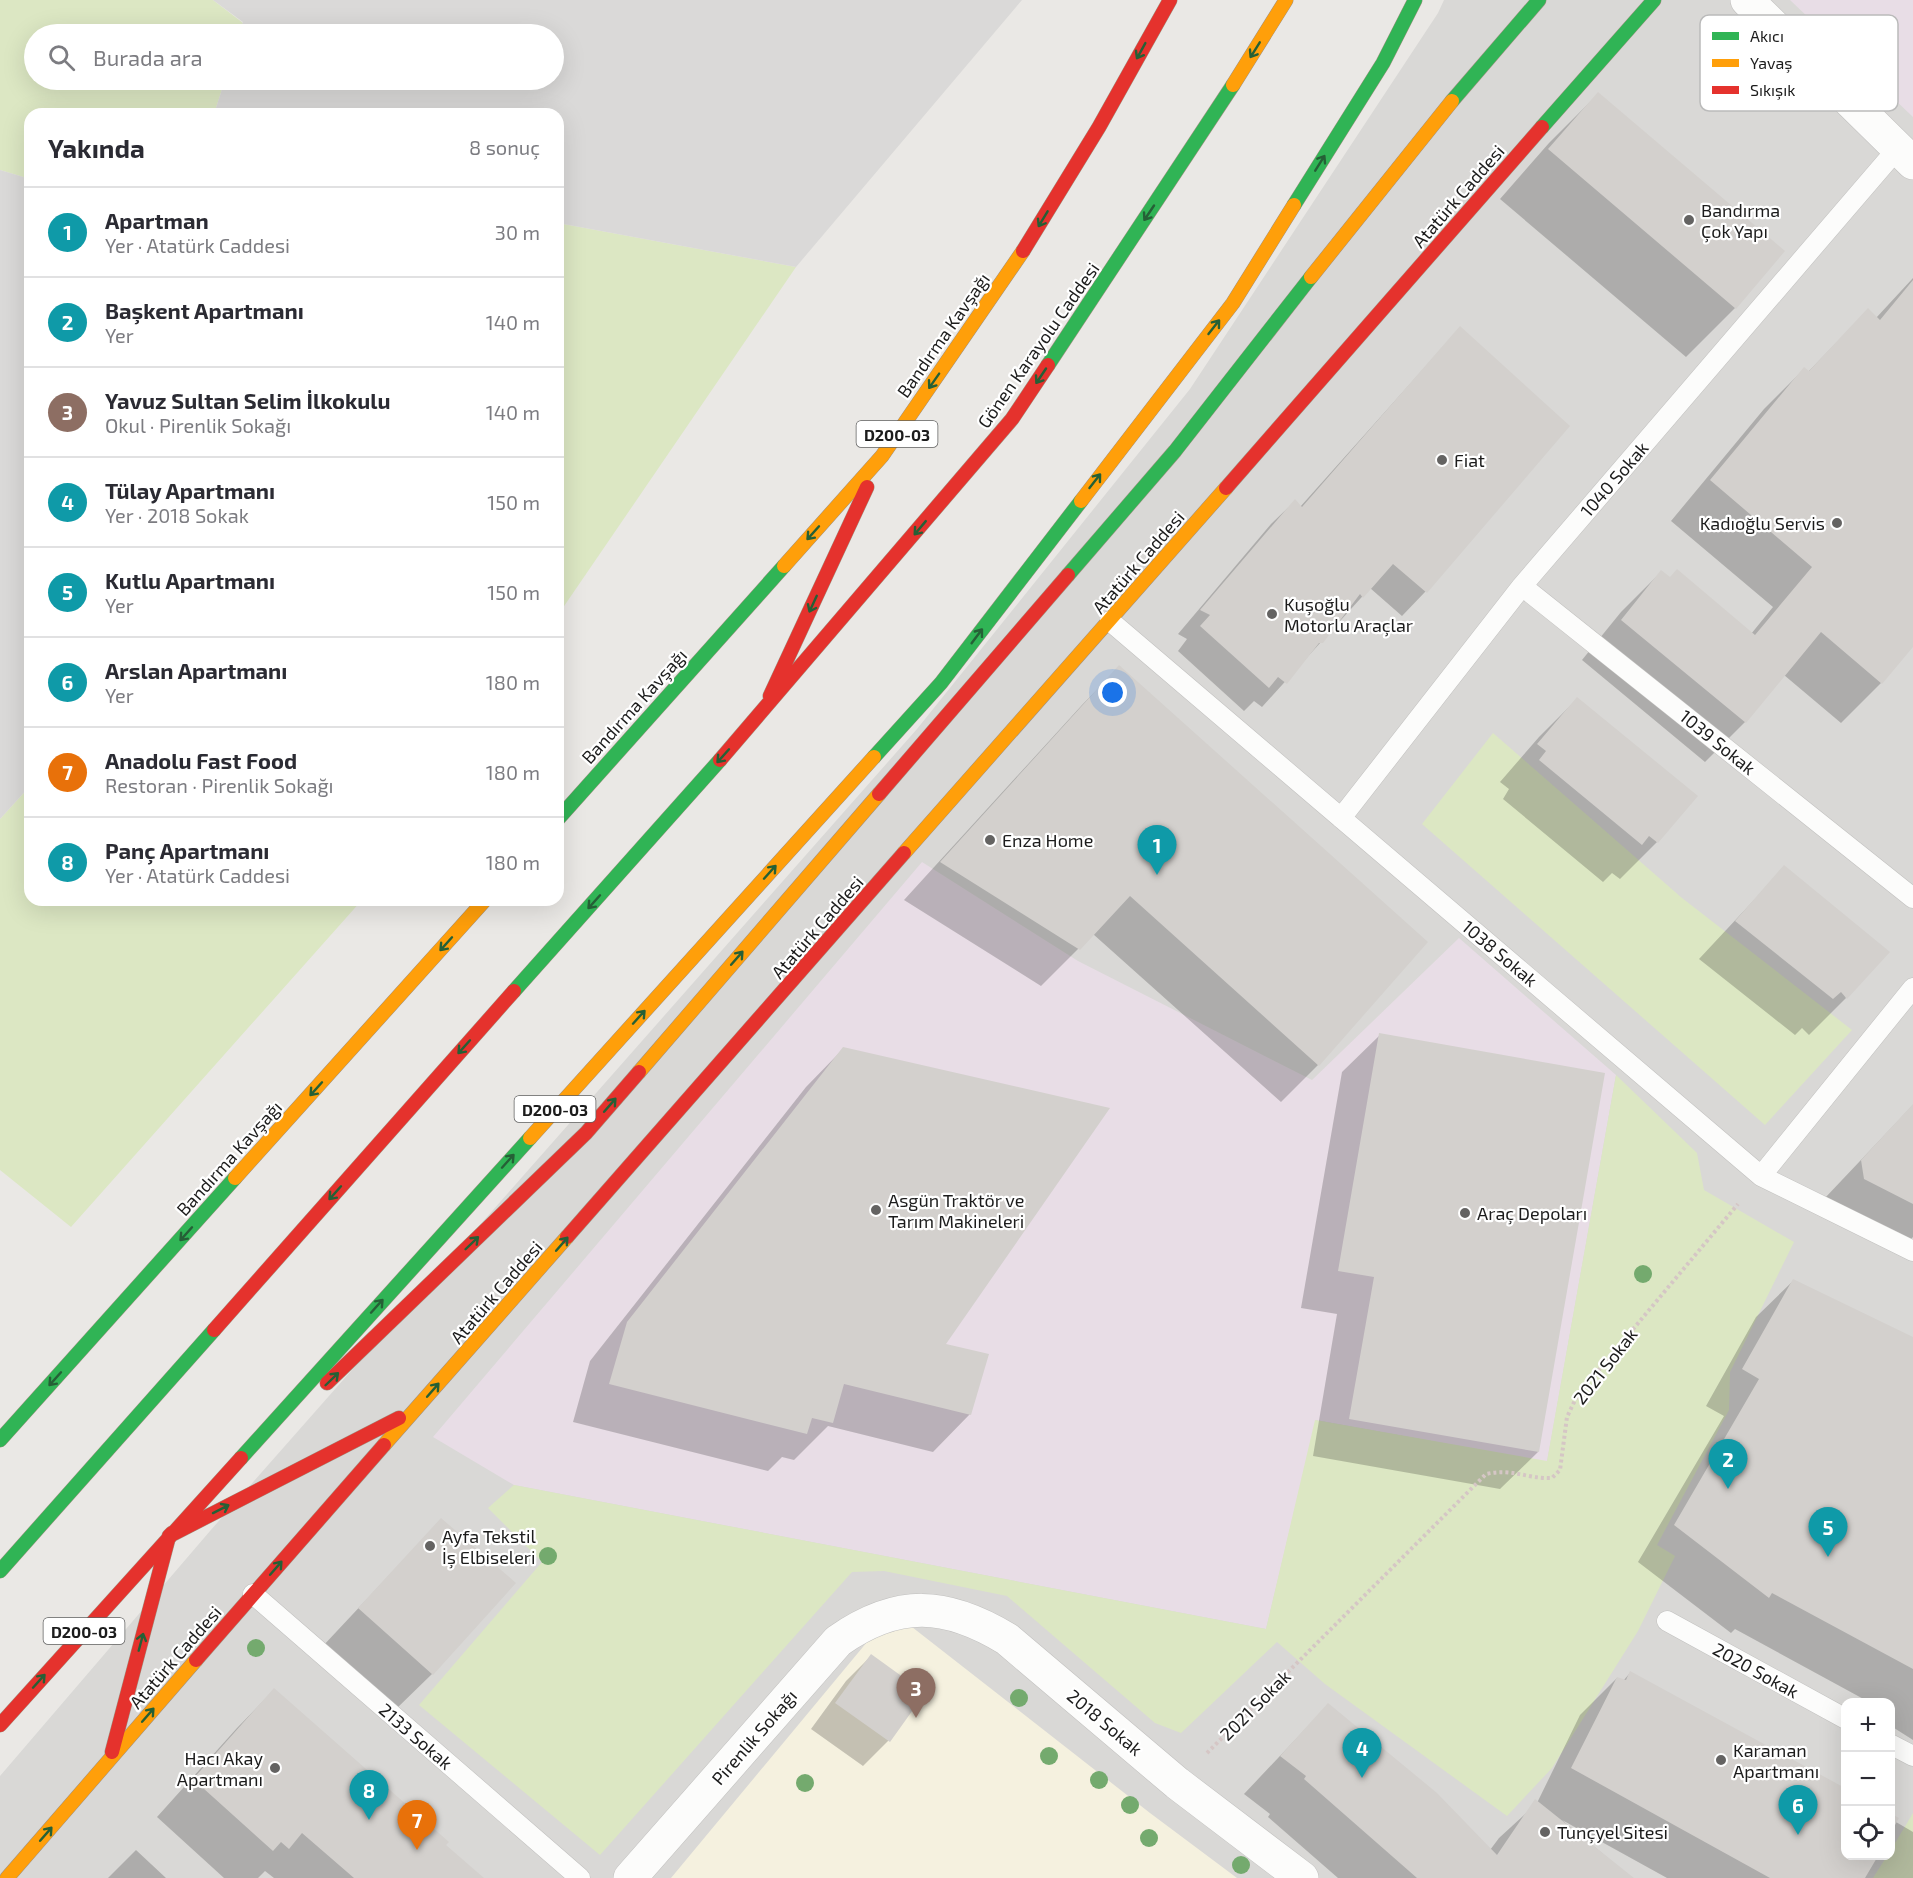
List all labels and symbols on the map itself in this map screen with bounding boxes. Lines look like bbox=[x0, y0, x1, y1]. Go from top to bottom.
legend bbox=[1700, 15, 1898, 111]
text: Akıcı bbox=[1750, 26, 1784, 45]
one-way arrow bbox=[1249, 41, 1261, 58]
one-way arrow bbox=[1135, 42, 1147, 59]
text: Yavaş bbox=[1750, 53, 1792, 73]
text: Sıkışık bbox=[1750, 80, 1795, 100]
street label: Atatürk Caddesi bbox=[1407, 140, 1509, 252]
one-way arrow bbox=[1315, 155, 1327, 172]
place label: Bandırma Çok Yapı bbox=[1701, 199, 1780, 243]
one-way arrow bbox=[1143, 204, 1155, 221]
one-way arrow bbox=[1036, 210, 1048, 227]
marker: Bandırma Çok Yapı bbox=[1682, 213, 1696, 227]
street label: Gönen Karayolu Caddesi bbox=[972, 258, 1104, 432]
street label: Bandırma Kavşağı bbox=[892, 269, 995, 402]
one-way arrow bbox=[1208, 319, 1221, 335]
one-way arrow bbox=[1035, 367, 1047, 383]
one-way arrow bbox=[927, 372, 940, 389]
road number: D200-03 bbox=[856, 421, 938, 447]
street label: 1040 Sokak bbox=[1575, 437, 1653, 521]
place label: Fiat bbox=[1454, 449, 1485, 471]
marker: Fiat bbox=[1435, 453, 1449, 467]
one-way arrow bbox=[1089, 473, 1102, 489]
street label: Atatürk Caddesi bbox=[1087, 506, 1189, 618]
place label: Kadıoğlu Servis bbox=[1700, 512, 1825, 534]
marker: Kadıoğlu Servis bbox=[1830, 516, 1844, 530]
one-way arrow bbox=[913, 520, 927, 535]
one-way arrow bbox=[806, 526, 820, 541]
place label: Kuşoğlu Motorlu Araçlar bbox=[1284, 593, 1413, 637]
one-way arrow bbox=[806, 594, 818, 612]
marker: Kuşoğlu Motorlu Araçlar bbox=[1265, 607, 1279, 621]
one-way arrow bbox=[970, 628, 983, 644]
street label: Bandırma Kavşağı bbox=[577, 644, 692, 769]
your location bbox=[1098, 678, 1127, 707]
street label: 1039 Sokak bbox=[1676, 705, 1760, 779]
one-way arrow bbox=[716, 748, 730, 763]
pin: 1 bbox=[1138, 826, 1176, 875]
place label: Enza Home bbox=[1002, 829, 1093, 851]
marker: Enza Home bbox=[983, 833, 997, 847]
one-way arrow bbox=[763, 865, 777, 880]
street label: Atatürk Caddesi bbox=[766, 871, 868, 983]
one-way arrow bbox=[587, 894, 601, 909]
street label: 1038 Sokak bbox=[1458, 915, 1542, 991]
one-way arrow bbox=[439, 936, 453, 951]
one-way arrow bbox=[730, 951, 744, 966]
one-way arrow bbox=[632, 1010, 646, 1025]
one-way arrow bbox=[457, 1039, 471, 1054]
one-way arrow bbox=[309, 1081, 323, 1096]
street label: Bandırma Kavşağı bbox=[172, 1096, 287, 1221]
road number: D200-03 bbox=[514, 1096, 596, 1122]
one-way arrow bbox=[603, 1097, 616, 1113]
one-way arrow bbox=[501, 1154, 515, 1169]
one-way arrow bbox=[328, 1185, 342, 1200]
place label: Asgün Traktör ve Tarım Makineleri bbox=[888, 1189, 1024, 1232]
place label: Araç Depoları bbox=[1477, 1202, 1587, 1225]
marker: Asgün Traktör ve Tarım Makineleri bbox=[869, 1203, 883, 1217]
marker: Araç Depoları bbox=[1458, 1206, 1472, 1220]
one-way arrow bbox=[179, 1226, 193, 1241]
street label: Atatürk Caddesi bbox=[445, 1236, 547, 1348]
one-way arrow bbox=[464, 1236, 479, 1250]
one-way arrow bbox=[555, 1237, 569, 1252]
one-way arrow bbox=[370, 1299, 384, 1314]
street label: 2021 Sokak bbox=[1568, 1323, 1642, 1409]
one-way arrow bbox=[48, 1371, 62, 1386]
one-way arrow bbox=[324, 1371, 339, 1386]
one-way arrow bbox=[426, 1383, 440, 1398]
pin: 2 bbox=[1708, 1440, 1748, 1489]
one-way arrow bbox=[211, 1503, 229, 1514]
pin: 5 bbox=[1808, 1508, 1848, 1557]
place label: Ayfa Tekstil İş Elbiseleri bbox=[442, 1525, 536, 1569]
marker: Ayfa Tekstil İş Elbiseleri bbox=[423, 1539, 437, 1553]
one-way arrow bbox=[269, 1561, 283, 1576]
street label: Atatürk Caddesi bbox=[124, 1601, 226, 1713]
road number: D200-03 bbox=[44, 1618, 124, 1644]
one-way arrow bbox=[135, 1633, 147, 1652]
street label: 2020 Sokak bbox=[1709, 1637, 1803, 1703]
street label: 2021 Sokak bbox=[1215, 1665, 1295, 1745]
pin: 3 bbox=[896, 1668, 936, 1718]
one-way arrow bbox=[32, 1674, 46, 1689]
street label: 2018 Sokak bbox=[1063, 1684, 1147, 1760]
street label: Pirenlik Sokağı bbox=[707, 1685, 801, 1789]
street label: 2133 Sokak bbox=[375, 1698, 457, 1774]
one-way arrow bbox=[141, 1708, 155, 1723]
pin: 4 bbox=[1342, 1728, 1382, 1778]
place label: Karaman Apartmanı bbox=[1733, 1739, 1819, 1782]
place label: Hacı Akay Apartmanı bbox=[177, 1747, 263, 1790]
marker: Karaman Apartmanı bbox=[1714, 1753, 1728, 1767]
marker: Hacı Akay Apartmanı bbox=[268, 1761, 282, 1775]
pin: 8 bbox=[350, 1770, 388, 1820]
pin: 6 bbox=[1778, 1786, 1818, 1835]
pin: 7 bbox=[398, 1800, 436, 1850]
place label: Tunçyel Sitesi bbox=[1557, 1821, 1668, 1844]
marker: Tunçyel Sitesi bbox=[1538, 1825, 1552, 1839]
one-way arrow bbox=[39, 1826, 52, 1842]

